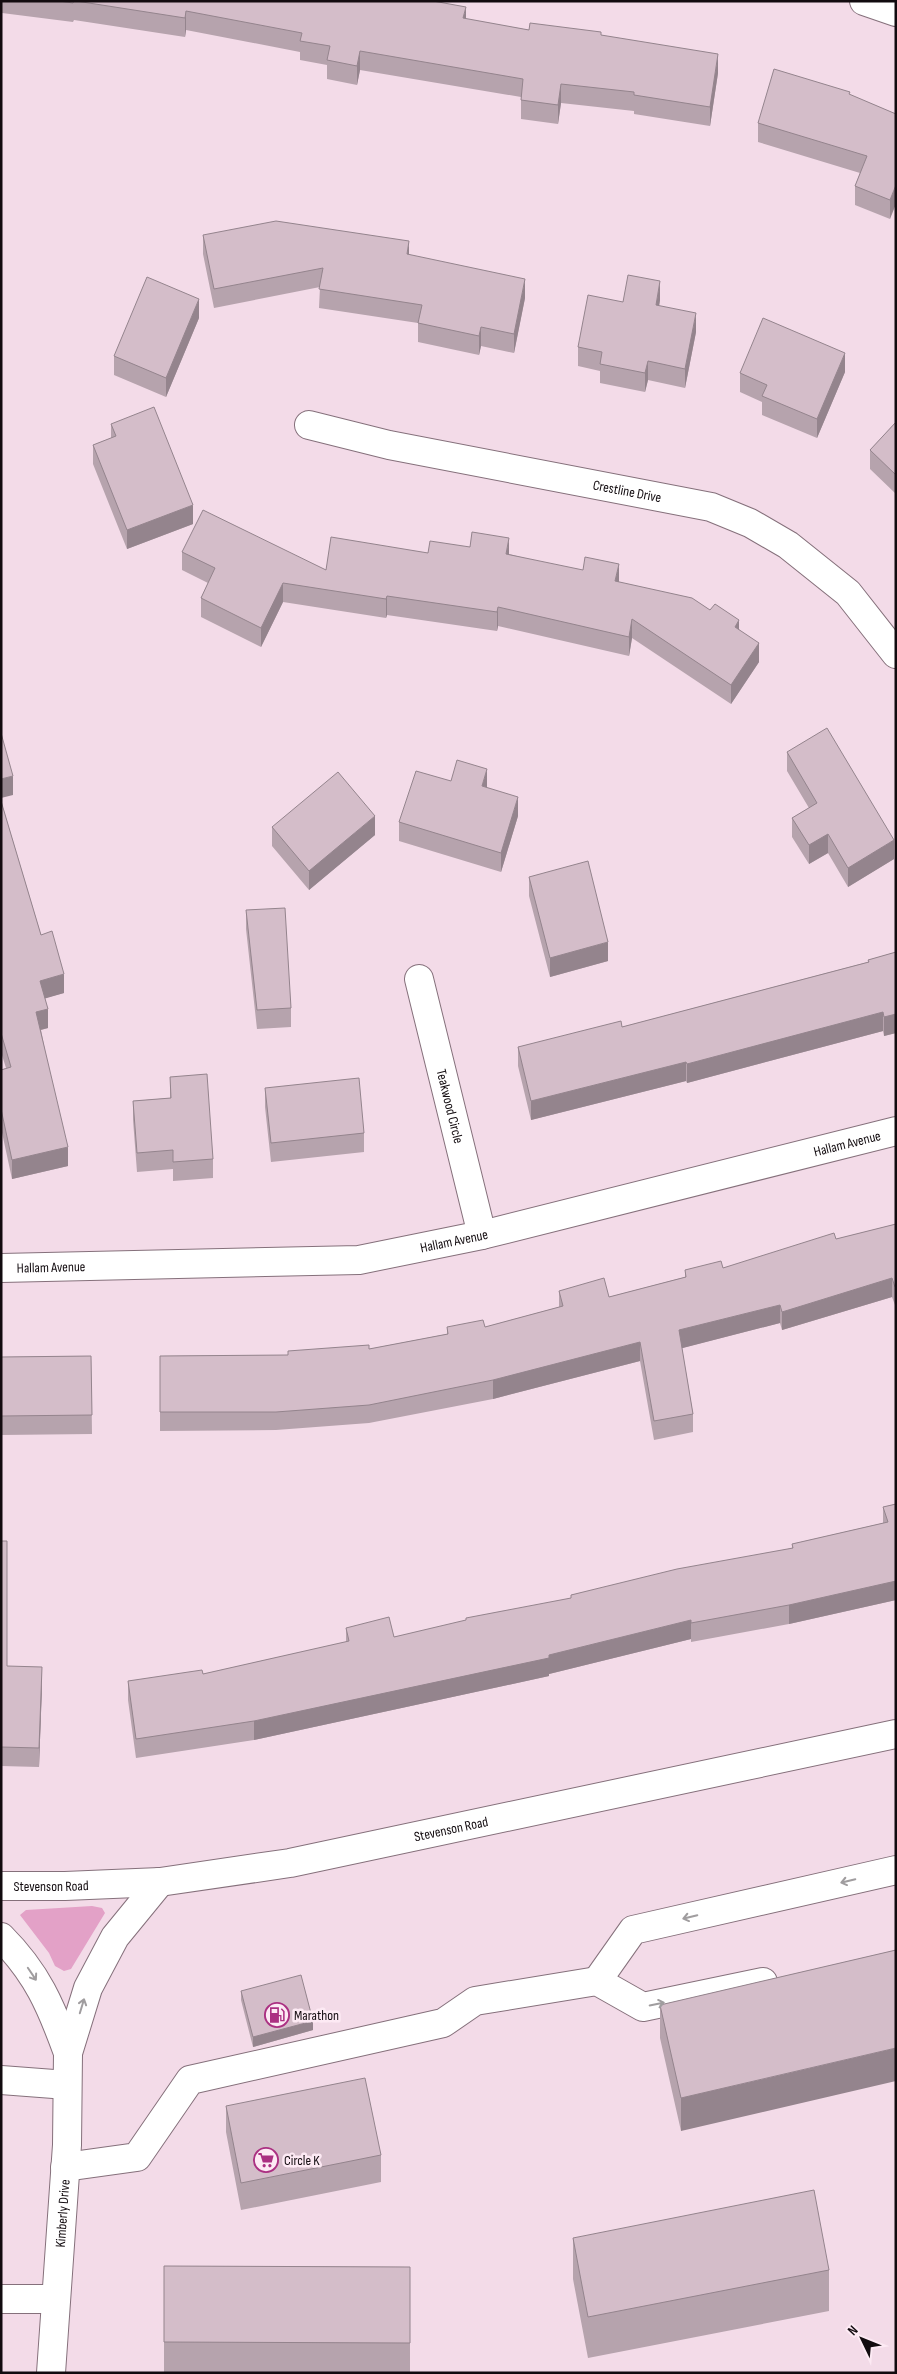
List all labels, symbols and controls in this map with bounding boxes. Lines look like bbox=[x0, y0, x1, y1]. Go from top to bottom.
street label: Crestline Drive bbox=[591, 476, 663, 506]
street label: Teakwood Circle bbox=[433, 1068, 467, 1145]
street label: Hallam Avenue bbox=[812, 1127, 883, 1160]
street label: Hallam Avenue bbox=[419, 1226, 490, 1256]
street label: Hallam Avenue bbox=[16, 1258, 86, 1277]
street label: Stevenson Road bbox=[413, 1813, 490, 1845]
street label: Stevenson Road bbox=[13, 1877, 89, 1895]
one-way arrow bbox=[841, 1877, 857, 1886]
one-way arrow bbox=[682, 1913, 698, 1922]
one-way arrow bbox=[27, 1967, 37, 1981]
one-way arrow bbox=[78, 1999, 87, 2014]
one-way arrow bbox=[648, 1999, 664, 2008]
fuel station icon: Marathon bbox=[264, 2002, 290, 2028]
place label: Marathon bbox=[294, 2007, 339, 2024]
supermarket icon: Circle K bbox=[253, 2147, 279, 2173]
place label: Circle K bbox=[284, 2152, 320, 2169]
street label: Kimberly Drive bbox=[52, 2179, 74, 2248]
north arrow bbox=[837, 2314, 887, 2364]
text: N bbox=[844, 2322, 862, 2339]

